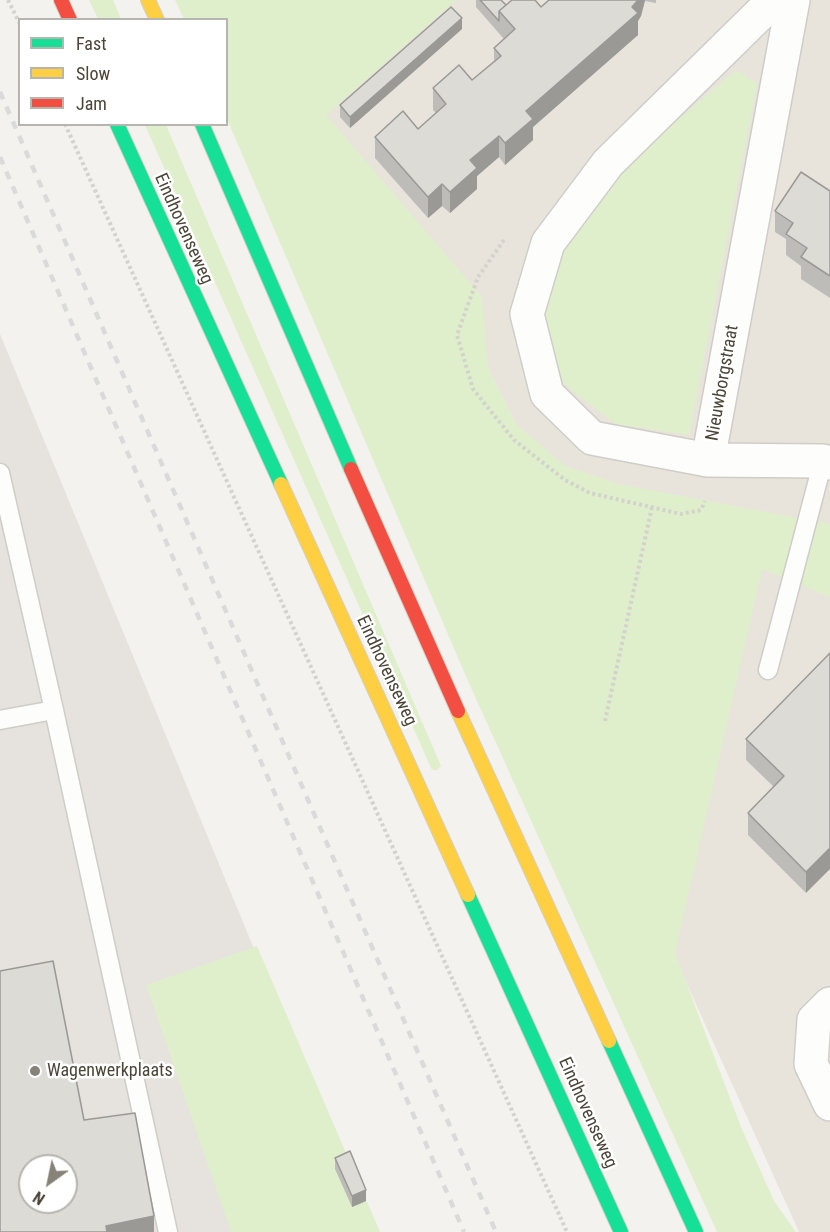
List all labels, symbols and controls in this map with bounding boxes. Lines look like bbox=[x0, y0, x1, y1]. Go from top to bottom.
legend bbox=[18, 18, 228, 126]
text: Fast bbox=[76, 33, 107, 54]
text: Slow bbox=[76, 63, 110, 84]
text: Jam bbox=[76, 93, 107, 114]
street label: Eindhovenseweg bbox=[149, 170, 217, 288]
street label: Nieuwborgstraat bbox=[702, 323, 744, 443]
street label: Eindhovenseweg bbox=[351, 613, 421, 729]
street label: Eindhovenseweg bbox=[553, 1054, 621, 1172]
place label: Wagenwerkplaats bbox=[47, 1060, 173, 1082]
marker: Wagenwerkplaats bbox=[28, 1064, 42, 1078]
north arrow bbox=[18, 1154, 78, 1214]
text: N bbox=[30, 1187, 48, 1208]

